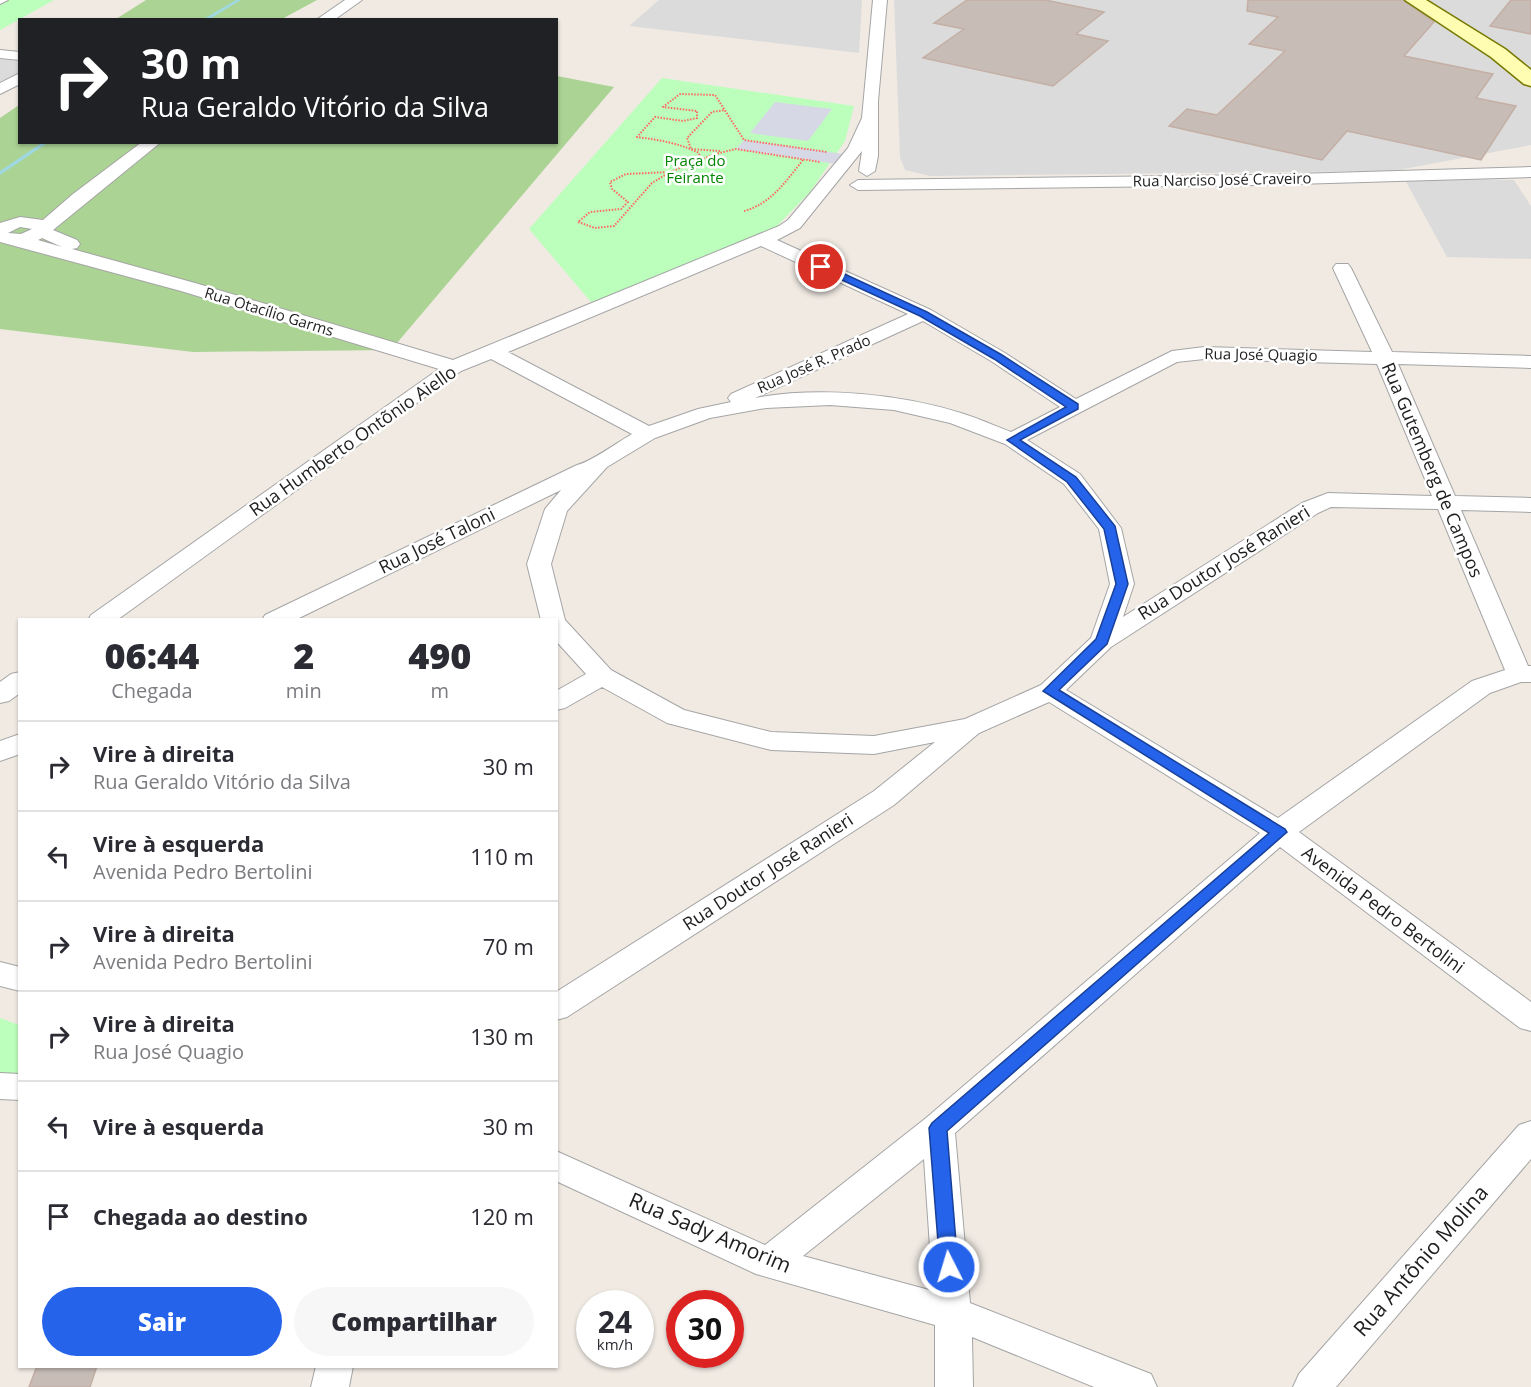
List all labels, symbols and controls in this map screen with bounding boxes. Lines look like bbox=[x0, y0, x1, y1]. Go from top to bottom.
text: 30 m bbox=[141, 34, 241, 91]
icon: right bbox=[42, 42, 120, 120]
text: Rua Geraldo Vitório da Silva bbox=[141, 88, 489, 125]
park label: Praça do Feirante bbox=[664, 150, 726, 187]
street label: Rua Narciso José Craveiro bbox=[1132, 167, 1312, 191]
pin bbox=[795, 241, 846, 292]
icon: arrive bbox=[804, 250, 837, 283]
street label: Rua Otacílio Garms bbox=[202, 282, 336, 340]
street label: Rua José R. Prado bbox=[754, 329, 873, 397]
street label: Rua José Quagio bbox=[1204, 343, 1318, 365]
street label: Rua Gutemberg de Campos bbox=[1377, 358, 1489, 581]
street label: Rua Humberto Ontõnio Aiello bbox=[244, 359, 461, 521]
street label: Rua Doutor José Ranieri bbox=[1133, 499, 1314, 625]
street label: Rua José Taloni bbox=[374, 502, 499, 579]
text: 06:44 bbox=[105, 631, 199, 680]
text: 2 bbox=[293, 631, 314, 680]
text: 490 bbox=[408, 631, 471, 680]
text: Chegada bbox=[111, 677, 193, 704]
text: min bbox=[286, 677, 322, 704]
text: m bbox=[431, 677, 449, 704]
text: Vire à direita bbox=[93, 738, 235, 768]
icon: right bbox=[42, 750, 75, 783]
text: 30 m bbox=[483, 751, 534, 781]
text: Rua Geraldo Vitório da Silva bbox=[93, 768, 351, 795]
street label: Rua Doutor José Ranieri bbox=[678, 807, 857, 935]
text: Vire à esquerda bbox=[93, 828, 264, 858]
icon: left bbox=[42, 840, 75, 873]
street label: Avenida Pedro Bertolini bbox=[1297, 840, 1470, 978]
text: 110 m bbox=[470, 841, 534, 871]
text: Avenida Pedro Bertolini bbox=[93, 858, 313, 885]
text: Vire à direita bbox=[93, 918, 235, 948]
icon: right bbox=[42, 930, 75, 963]
text: 70 m bbox=[483, 931, 534, 961]
text: Avenida Pedro Bertolini bbox=[93, 948, 313, 975]
text: Vire à direita bbox=[93, 1008, 235, 1038]
icon: right bbox=[42, 1020, 75, 1053]
text: 130 m bbox=[470, 1021, 534, 1051]
text: Rua José Quagio bbox=[93, 1038, 244, 1065]
icon: left bbox=[42, 1110, 75, 1143]
text: Vire à esquerda bbox=[93, 1111, 264, 1141]
text: 30 m bbox=[483, 1111, 534, 1141]
street label: Rua Antônio Molina bbox=[1347, 1179, 1494, 1342]
street label: Rua Sady Amorim bbox=[625, 1185, 796, 1279]
icon: arrive bbox=[42, 1200, 75, 1233]
text: Chegada ao destino bbox=[93, 1201, 308, 1231]
text: 120 m bbox=[470, 1201, 534, 1231]
position arrow bbox=[917, 1235, 981, 1299]
button: Sair bbox=[42, 1287, 282, 1356]
button: Compartilhar bbox=[294, 1287, 534, 1356]
speed limit sign: 30 bbox=[666, 1290, 744, 1368]
text: 24 bbox=[598, 1301, 632, 1342]
text: km/h bbox=[597, 1334, 633, 1354]

